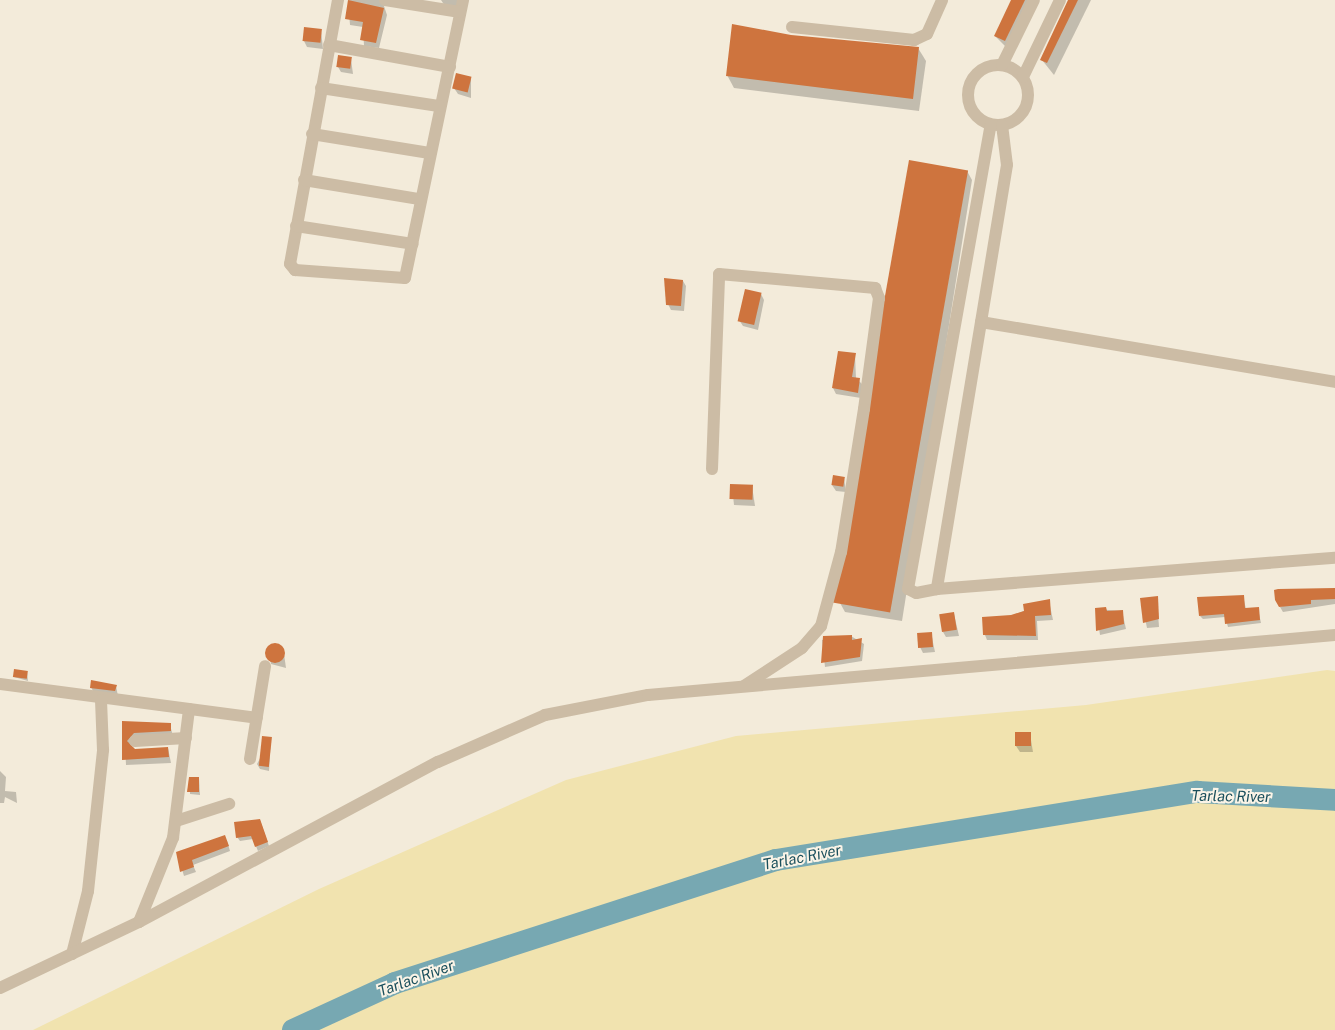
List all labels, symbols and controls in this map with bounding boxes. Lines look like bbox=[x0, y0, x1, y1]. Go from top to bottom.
water label: Tarlac River bbox=[1191, 786, 1271, 806]
water label: Tarlac River bbox=[761, 841, 843, 873]
water label: Tarlac River bbox=[376, 956, 456, 1000]

